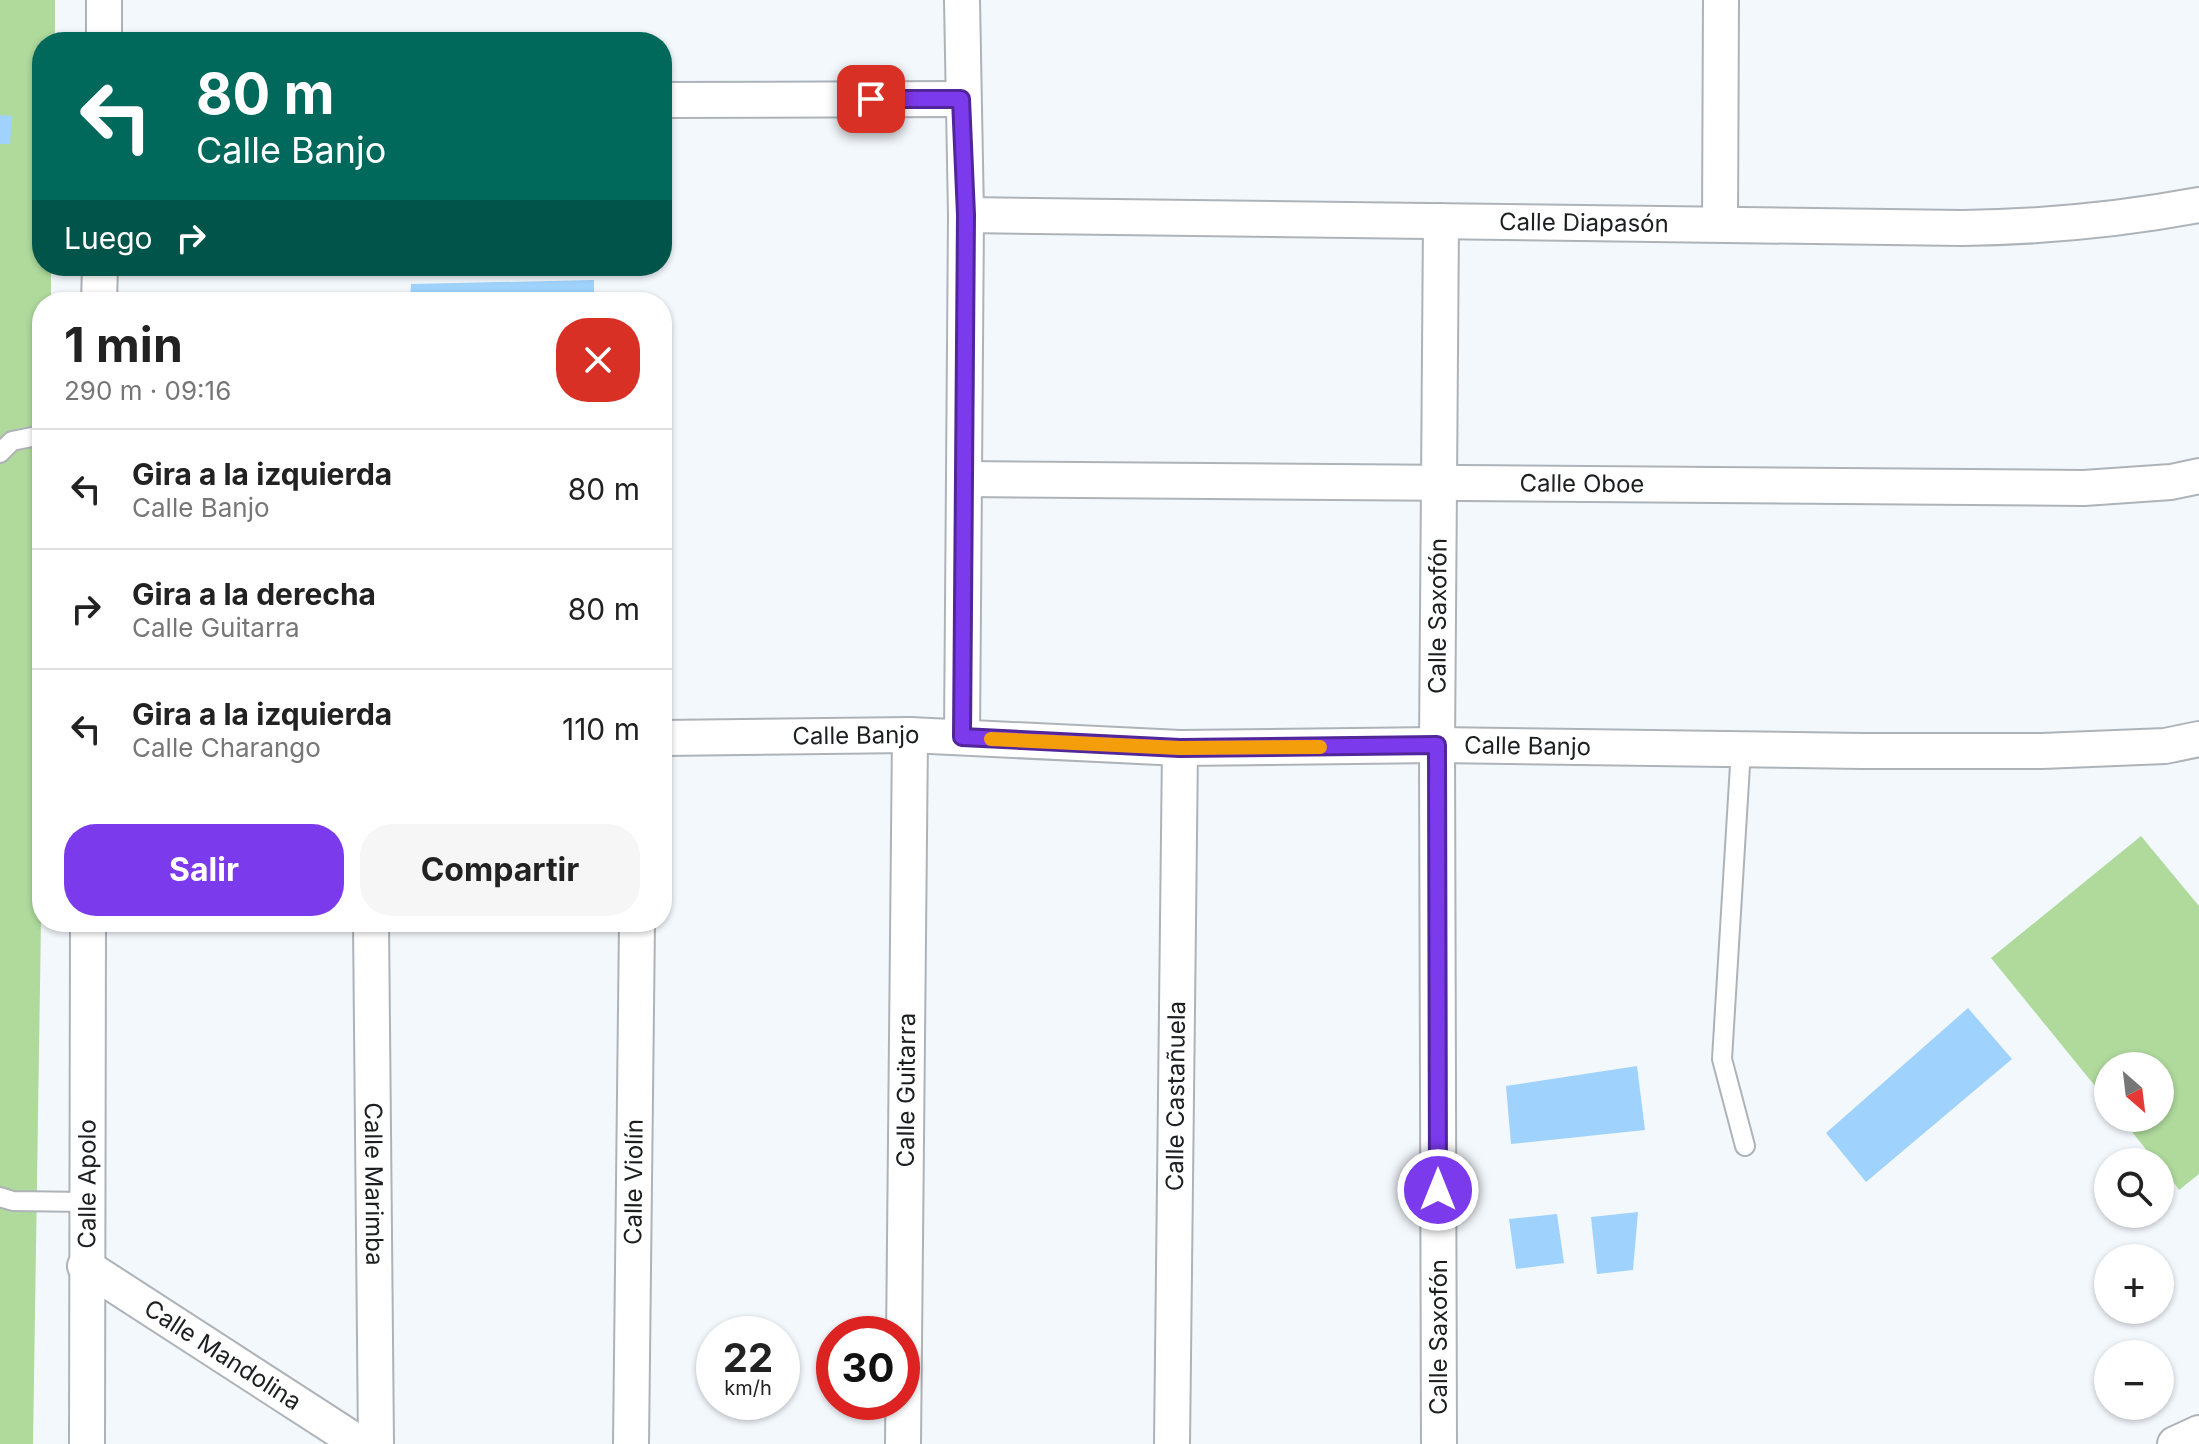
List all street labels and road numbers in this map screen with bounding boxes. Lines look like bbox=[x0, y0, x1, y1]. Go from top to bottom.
street label: Calle Diapasón bbox=[1499, 207, 1669, 238]
street label: Calle Oboe bbox=[1519, 468, 1645, 498]
street label: Calle Saxofón bbox=[1422, 538, 1453, 694]
street label: Calle Banjo bbox=[792, 720, 920, 750]
street label: Calle Banjo bbox=[1464, 730, 1591, 761]
street label: Calle Castañuela bbox=[1160, 1001, 1191, 1191]
street label: Calle Guitarra bbox=[891, 1013, 921, 1168]
street label: Calle Marimba bbox=[359, 1102, 389, 1266]
street label: Calle Apolo bbox=[72, 1119, 102, 1249]
street label: Calle Violín bbox=[618, 1119, 649, 1245]
street label: Calle Saxofón bbox=[1424, 1259, 1453, 1415]
street label: Calle Mandolina bbox=[139, 1293, 307, 1416]

